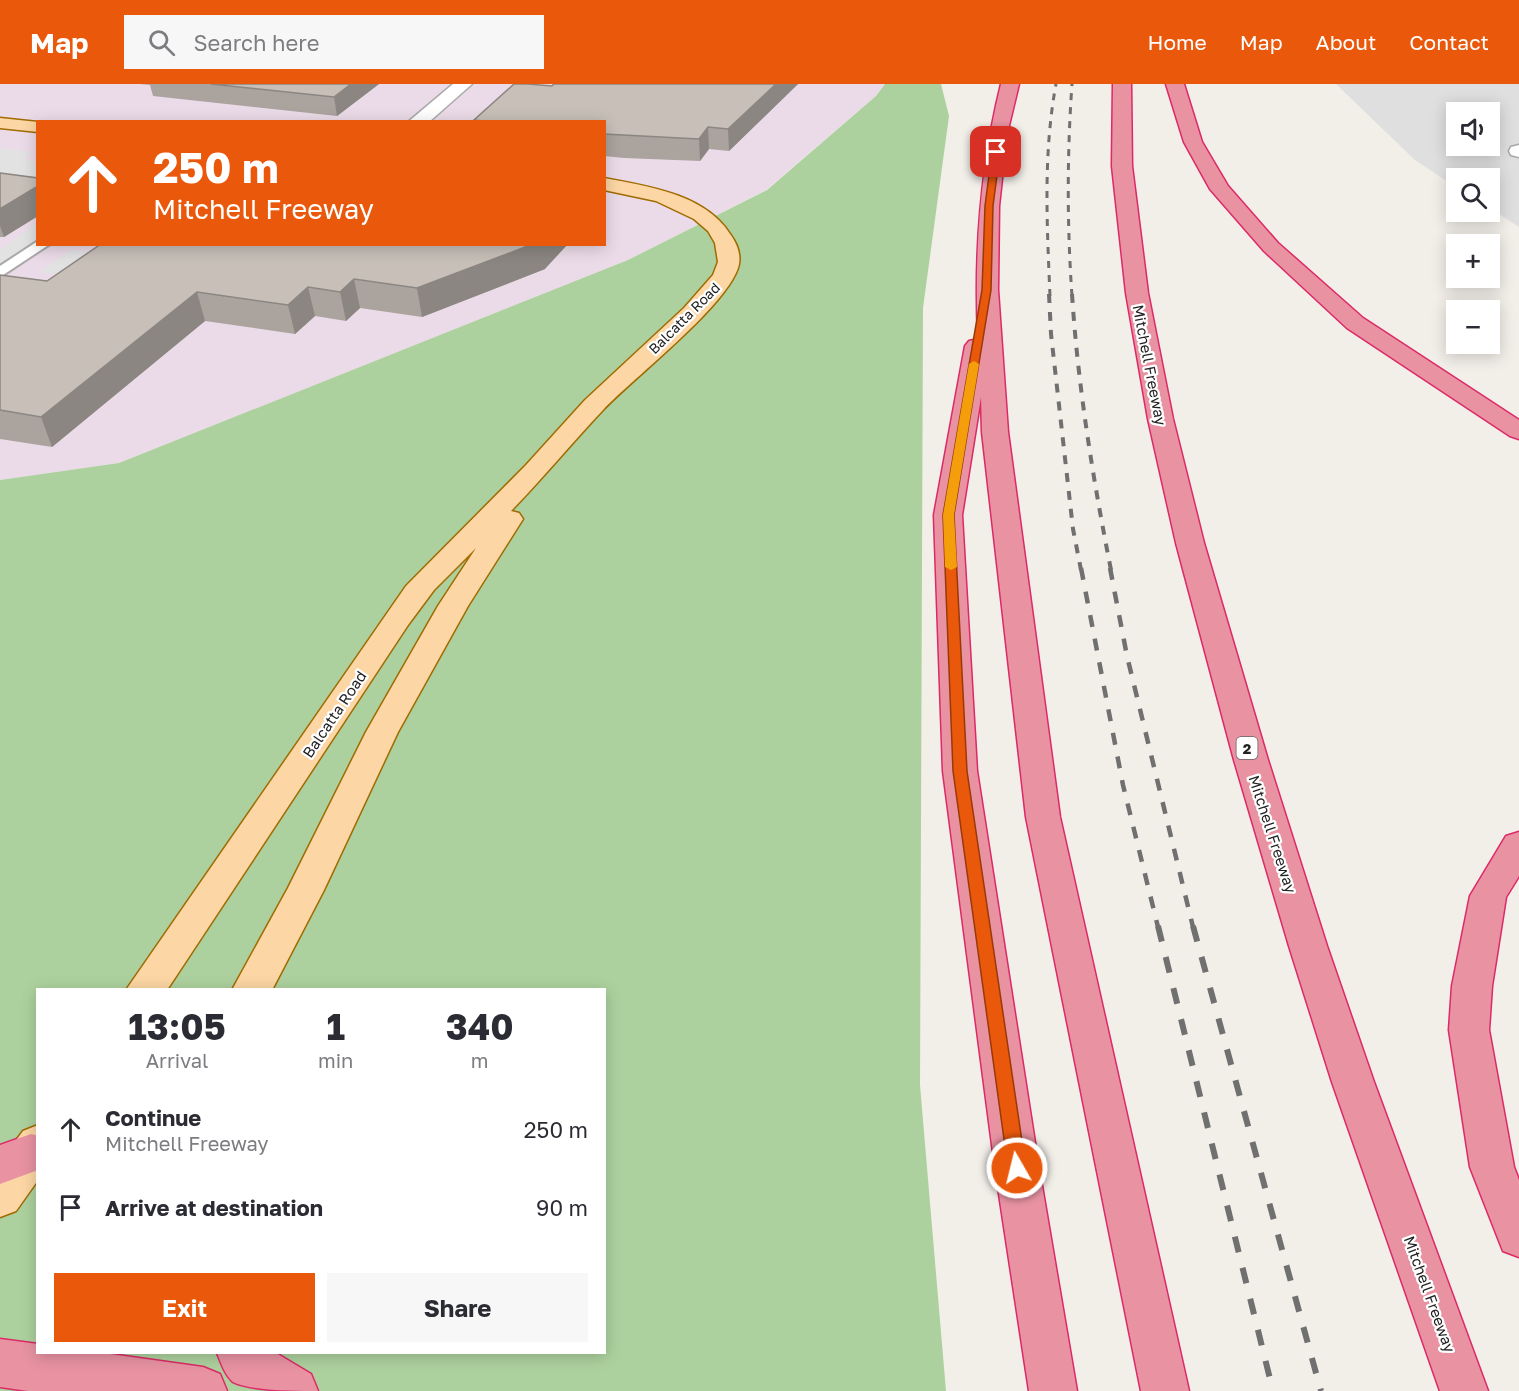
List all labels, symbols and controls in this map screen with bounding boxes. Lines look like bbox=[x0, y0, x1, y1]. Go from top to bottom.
search box bbox=[124, 15, 544, 69]
text: Map bbox=[30, 26, 88, 59]
icon: search bbox=[145, 26, 178, 59]
text: Search here bbox=[193, 29, 319, 56]
text: Home bbox=[1147, 29, 1207, 55]
text: Map bbox=[1240, 29, 1283, 55]
text: About bbox=[1316, 29, 1376, 55]
text: Contact bbox=[1409, 29, 1489, 55]
map controls bbox=[1446, 102, 1500, 354]
button: sound bbox=[1446, 102, 1500, 156]
pin bbox=[970, 126, 1021, 177]
icon: arrive bbox=[979, 135, 1012, 168]
text: 250 m bbox=[153, 142, 279, 192]
icon: ahead bbox=[54, 144, 132, 222]
button: search bbox=[1446, 168, 1500, 222]
text: Mitchell Freeway bbox=[153, 193, 374, 225]
button: + bbox=[1446, 234, 1500, 288]
street label: Balcatta Road bbox=[645, 279, 723, 357]
button: − bbox=[1446, 300, 1500, 354]
street label: Mitchell Freeway bbox=[1129, 303, 1171, 428]
street label: Balcatta Road bbox=[298, 667, 370, 761]
road number: 2 bbox=[1236, 737, 1258, 759]
street label: Mitchell Freeway bbox=[1245, 773, 1301, 896]
text: 13:05 bbox=[128, 1005, 226, 1048]
text: 1 bbox=[326, 1005, 345, 1048]
text: 340 bbox=[446, 1005, 514, 1048]
text: Arrival bbox=[146, 1048, 208, 1072]
text: min bbox=[318, 1048, 353, 1072]
text: m bbox=[471, 1048, 489, 1072]
text: Continue bbox=[105, 1104, 201, 1131]
icon: ahead bbox=[54, 1113, 87, 1146]
text: 250 m bbox=[524, 1116, 588, 1143]
text: Mitchell Freeway bbox=[105, 1131, 269, 1155]
position arrow bbox=[985, 1136, 1049, 1200]
icon: arrive bbox=[54, 1191, 87, 1224]
text: Arrive at destination bbox=[105, 1194, 323, 1221]
text: 90 m bbox=[536, 1194, 588, 1221]
street label: Mitchell Freeway bbox=[1401, 1233, 1460, 1355]
button: Exit bbox=[54, 1273, 315, 1342]
button: Share bbox=[327, 1273, 588, 1342]

